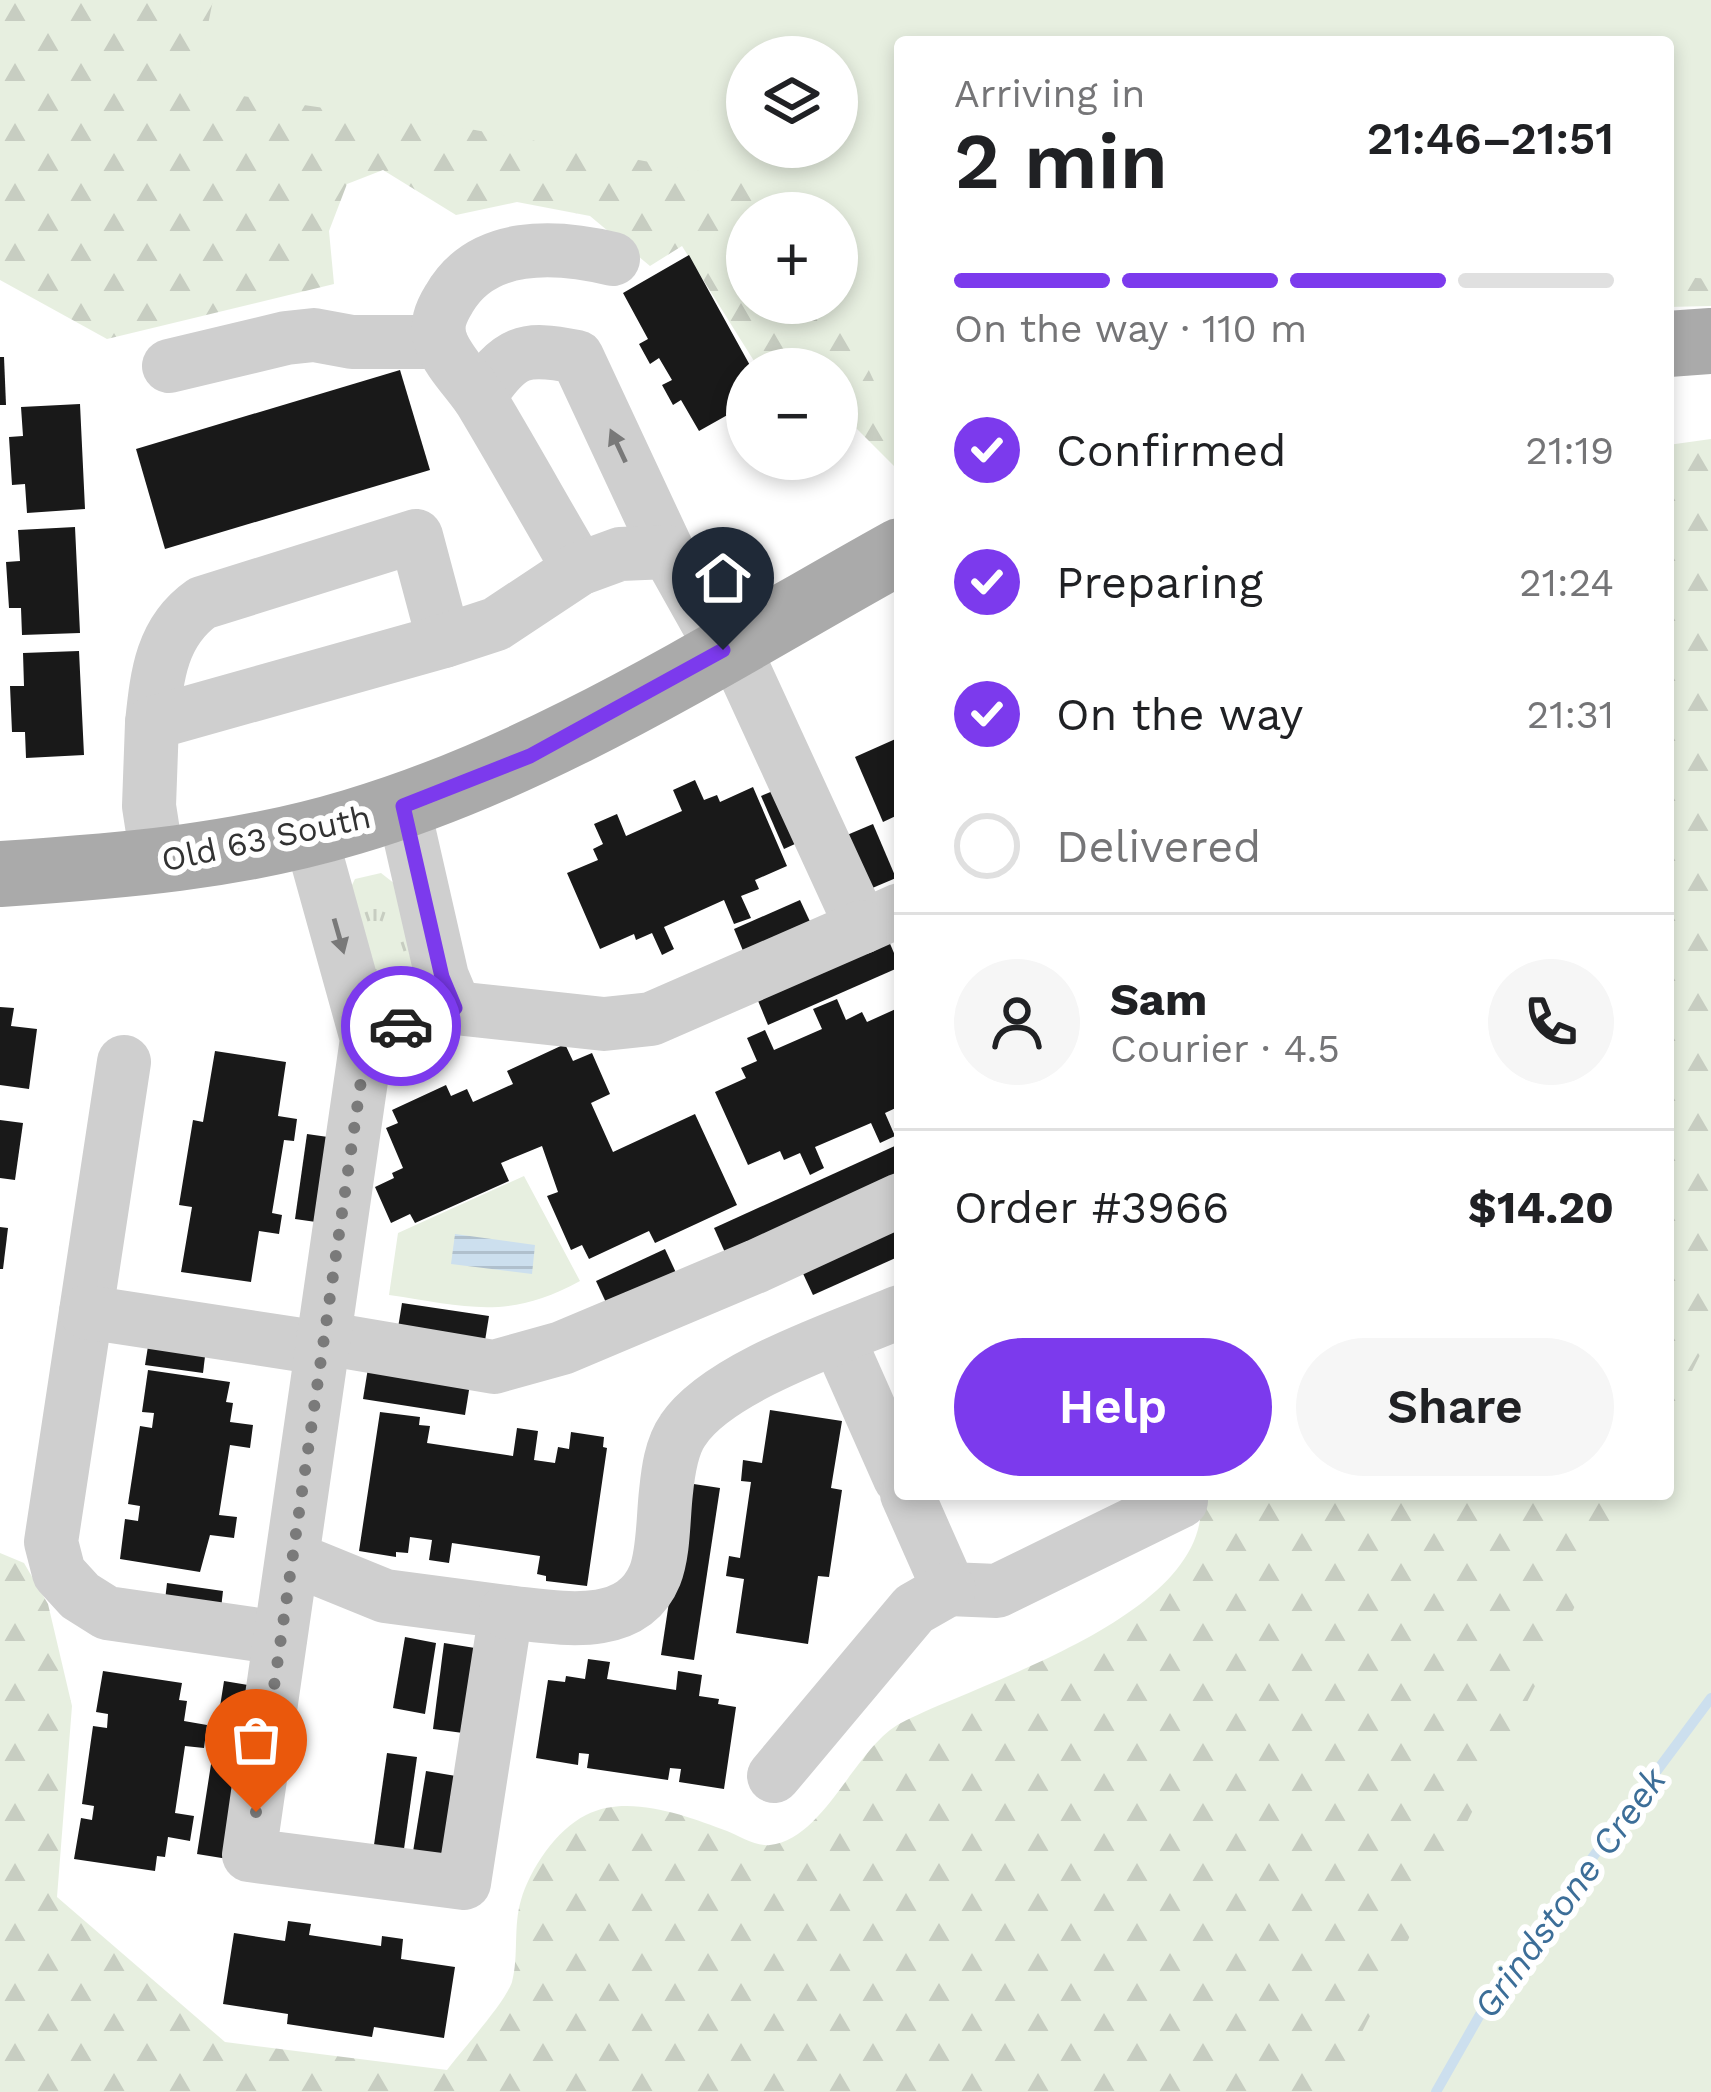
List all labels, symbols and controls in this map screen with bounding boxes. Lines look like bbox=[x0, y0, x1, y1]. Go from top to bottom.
map controls bbox=[726, 36, 858, 480]
button: layers bbox=[726, 36, 858, 168]
text: Arriving in bbox=[954, 71, 1145, 116]
text: 21:46–21:51 bbox=[1367, 112, 1614, 165]
text: 2 min bbox=[954, 115, 1168, 207]
button: + bbox=[726, 192, 858, 324]
text: On the way · 110 m bbox=[954, 306, 1307, 351]
button: − bbox=[726, 348, 858, 480]
icon: check bbox=[954, 417, 1020, 483]
text: Confirmed bbox=[1056, 424, 1287, 477]
one-way arrow bbox=[608, 428, 628, 463]
text: 21:19 bbox=[1525, 428, 1614, 473]
pin bbox=[672, 527, 774, 650]
icon: home bbox=[690, 545, 756, 611]
icon: check bbox=[954, 549, 1020, 615]
text: Preparing bbox=[1056, 556, 1263, 609]
text: 21:24 bbox=[1519, 560, 1614, 605]
icon: check bbox=[954, 681, 1020, 747]
text: On the way bbox=[1056, 688, 1303, 741]
text: 21:31 bbox=[1527, 692, 1614, 737]
street label: Old 63 South bbox=[158, 797, 374, 879]
text: Delivered bbox=[1056, 820, 1261, 873]
one-way arrow bbox=[330, 918, 349, 955]
button: person bbox=[954, 959, 1080, 1085]
button: phone bbox=[1488, 959, 1614, 1085]
courier bbox=[341, 966, 461, 1086]
text: Sam bbox=[1110, 973, 1207, 1026]
icon: car bbox=[368, 993, 434, 1059]
text: Courier · 4.5 bbox=[1110, 1026, 1340, 1071]
text: Order #3966 bbox=[954, 1181, 1229, 1234]
text: $14.20 bbox=[1468, 1181, 1614, 1234]
button: Help bbox=[954, 1338, 1272, 1476]
button: Share bbox=[1296, 1338, 1614, 1476]
pin bbox=[205, 1689, 307, 1812]
icon: bag bbox=[223, 1707, 289, 1773]
water label: Grindstone Creek bbox=[1465, 1759, 1676, 2026]

